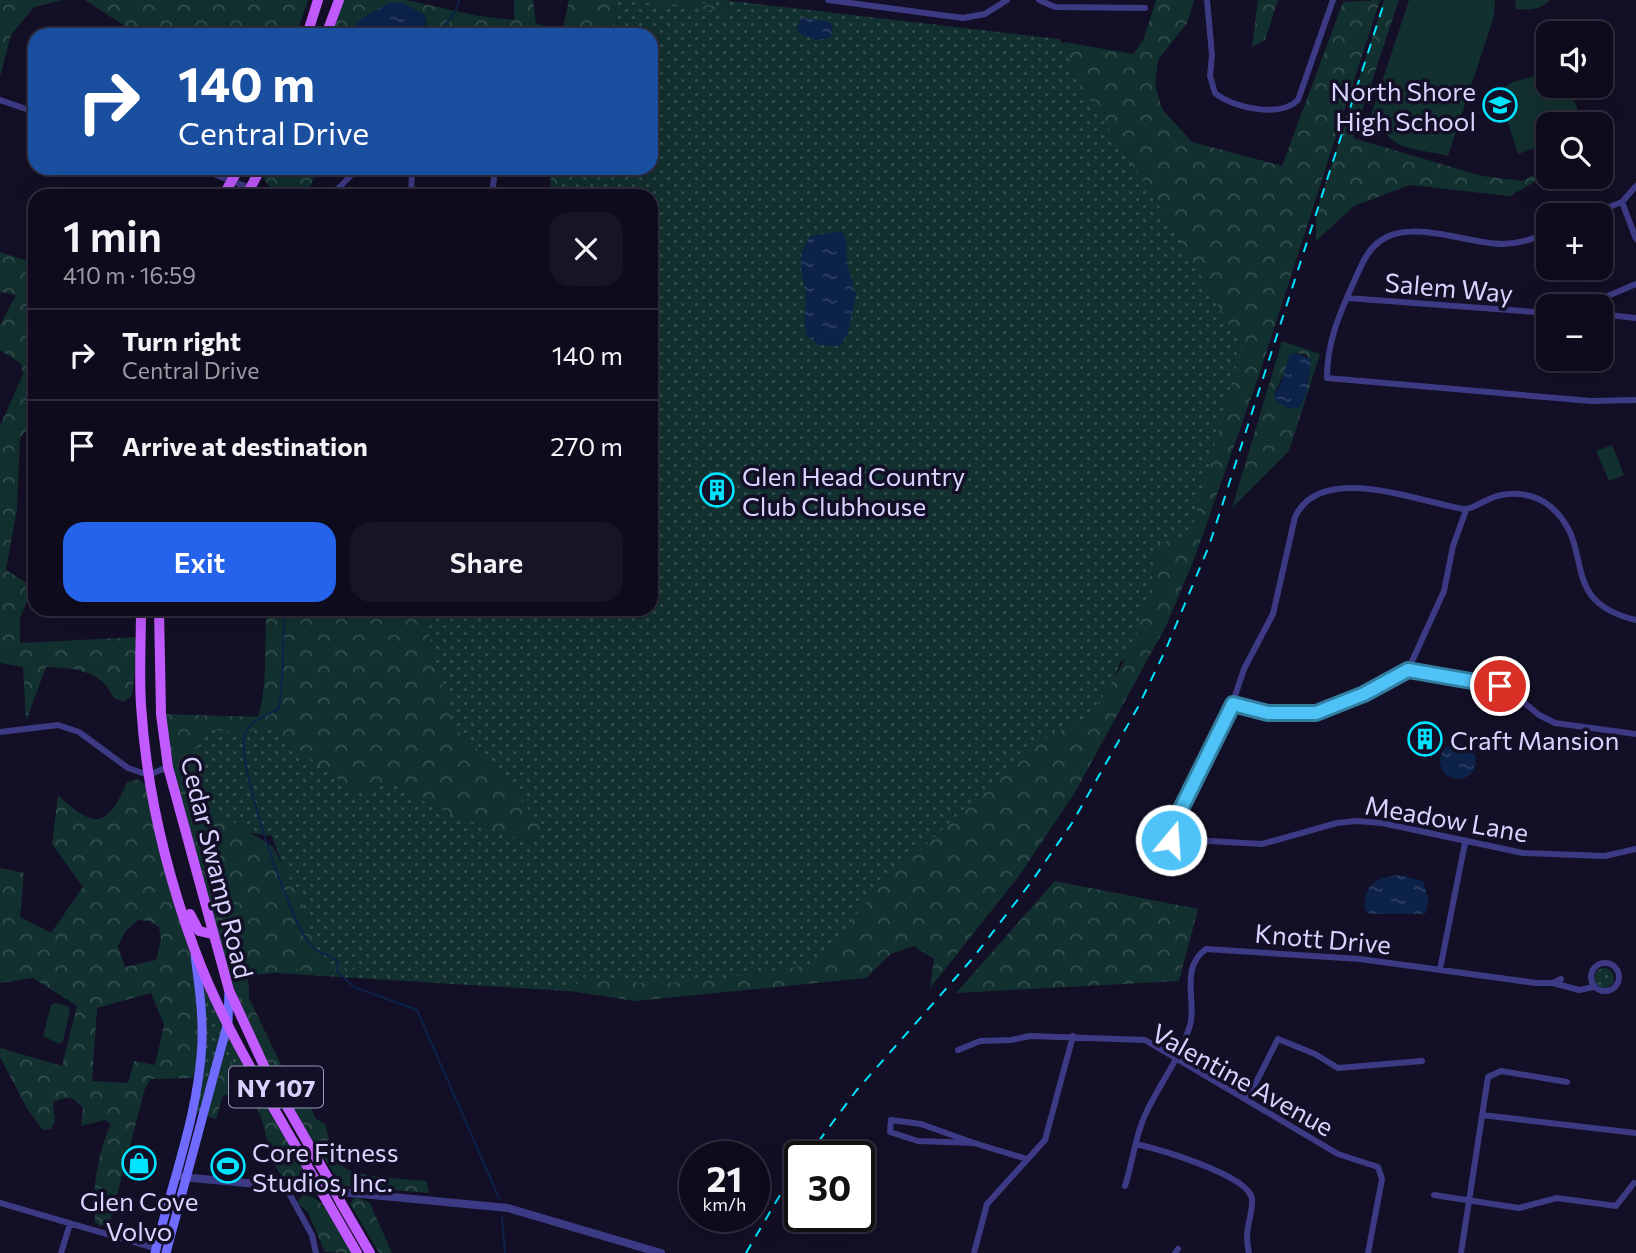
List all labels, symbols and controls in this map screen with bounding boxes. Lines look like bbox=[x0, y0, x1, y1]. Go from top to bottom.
map controls bbox=[1536, 21, 1613, 371]
button: sound bbox=[1536, 21, 1613, 98]
text: 140 m bbox=[178, 52, 315, 112]
icon: right bbox=[63, 56, 154, 147]
place label: North Shore High School bbox=[1331, 75, 1476, 136]
school or university icon: North Shore High School bbox=[1481, 86, 1519, 124]
text: Central Drive bbox=[178, 112, 369, 152]
button: search bbox=[1536, 112, 1613, 189]
button: + bbox=[1536, 203, 1613, 280]
text: 1 min bbox=[63, 209, 162, 261]
button: close bbox=[549, 212, 623, 286]
text: 410 m · 16:59 bbox=[63, 261, 196, 289]
street label: Salem Way bbox=[1384, 266, 1514, 308]
button: − bbox=[1536, 294, 1613, 371]
text: Turn right bbox=[122, 325, 241, 356]
icon: right bbox=[63, 336, 101, 374]
text: 140 m bbox=[552, 339, 623, 370]
text: Central Drive bbox=[122, 356, 259, 384]
icon: arrive bbox=[63, 427, 101, 465]
text: Arrive at destination bbox=[122, 430, 368, 461]
text: 270 m bbox=[550, 430, 623, 461]
place label: Glen Head Country Club Clubhouse bbox=[742, 460, 965, 521]
building icon: Glen Head Country Club Clubhouse bbox=[698, 471, 736, 509]
button: Exit bbox=[63, 522, 336, 602]
button: Share bbox=[350, 522, 623, 602]
pin bbox=[1470, 656, 1530, 716]
icon: arrive bbox=[1481, 667, 1519, 705]
building icon: Craft Mansion bbox=[1406, 720, 1444, 758]
place label: Craft Mansion bbox=[1450, 724, 1620, 755]
street label: Cedar Swamp Road bbox=[175, 753, 261, 981]
street label: Meadow Lane bbox=[1363, 788, 1531, 848]
position arrow bbox=[1134, 803, 1208, 877]
street label: Knott Drive bbox=[1254, 917, 1392, 959]
street label: Valentine Avenue bbox=[1147, 1016, 1339, 1142]
road number: NY 107 bbox=[229, 1066, 323, 1107]
place label: Core Fitness Studios, Inc. bbox=[252, 1136, 398, 1197]
speed limit sign: 30 bbox=[784, 1141, 875, 1232]
shop icon: Glen Cove Volvo bbox=[120, 1144, 158, 1182]
sports icon: Core Fitness Studios, Inc. bbox=[209, 1147, 247, 1185]
text: 21 bbox=[707, 1156, 742, 1199]
place label: Glen Cove Volvo bbox=[80, 1185, 198, 1246]
text: km/h bbox=[703, 1193, 746, 1215]

